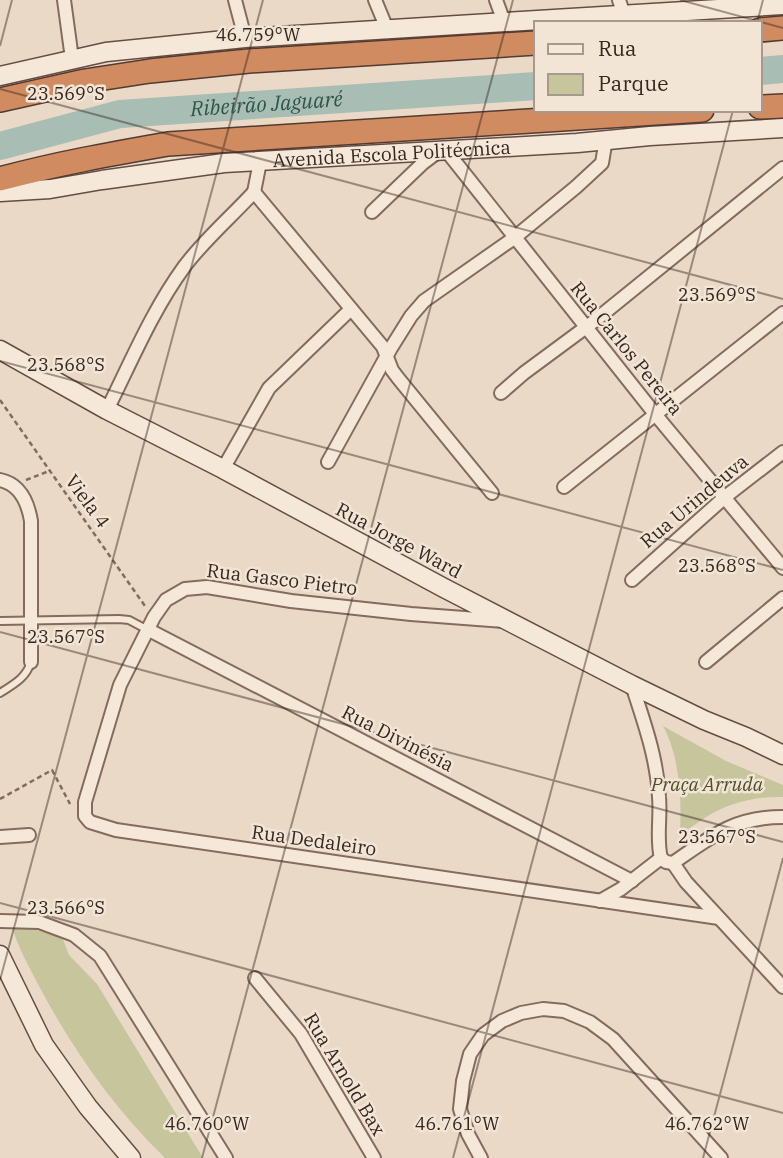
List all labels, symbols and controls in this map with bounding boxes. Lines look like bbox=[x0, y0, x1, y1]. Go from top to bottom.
legend bbox=[534, 21, 762, 112]
text: 46.759°W bbox=[216, 23, 301, 46]
text: Rua bbox=[598, 34, 636, 62]
text: Parque bbox=[598, 69, 668, 97]
text: 23.569°S bbox=[27, 82, 105, 105]
water label: Ribeirão Jaguaré bbox=[188, 84, 344, 122]
street label: Avenida Escola Politécnica bbox=[272, 135, 511, 172]
street label: Rua Carlos Pereira bbox=[566, 276, 688, 420]
text: 23.569°S bbox=[678, 283, 756, 306]
text: 23.568°S bbox=[27, 353, 105, 376]
street label: Rua Urindeuva bbox=[635, 449, 753, 553]
street label: Viela 4 bbox=[61, 470, 115, 532]
street label: Rua Jorge Ward bbox=[332, 497, 466, 583]
text: 23.568°S bbox=[678, 554, 756, 577]
street label: Rua Gasco Pietro bbox=[205, 558, 359, 600]
text: 23.567°S bbox=[27, 625, 105, 648]
street label: Rua Divinésia bbox=[338, 699, 458, 777]
park label: Praça Arruda bbox=[650, 772, 764, 796]
street label: Rua Dedaleiro bbox=[250, 819, 378, 861]
text: 23.567°S bbox=[678, 825, 756, 848]
text: 23.566°S bbox=[27, 896, 105, 919]
street label: Rua Arnold Bax bbox=[299, 1008, 391, 1140]
text: 46.760°W bbox=[165, 1112, 250, 1135]
text: 46.761°W bbox=[415, 1112, 500, 1135]
text: 46.762°W bbox=[665, 1112, 750, 1135]

